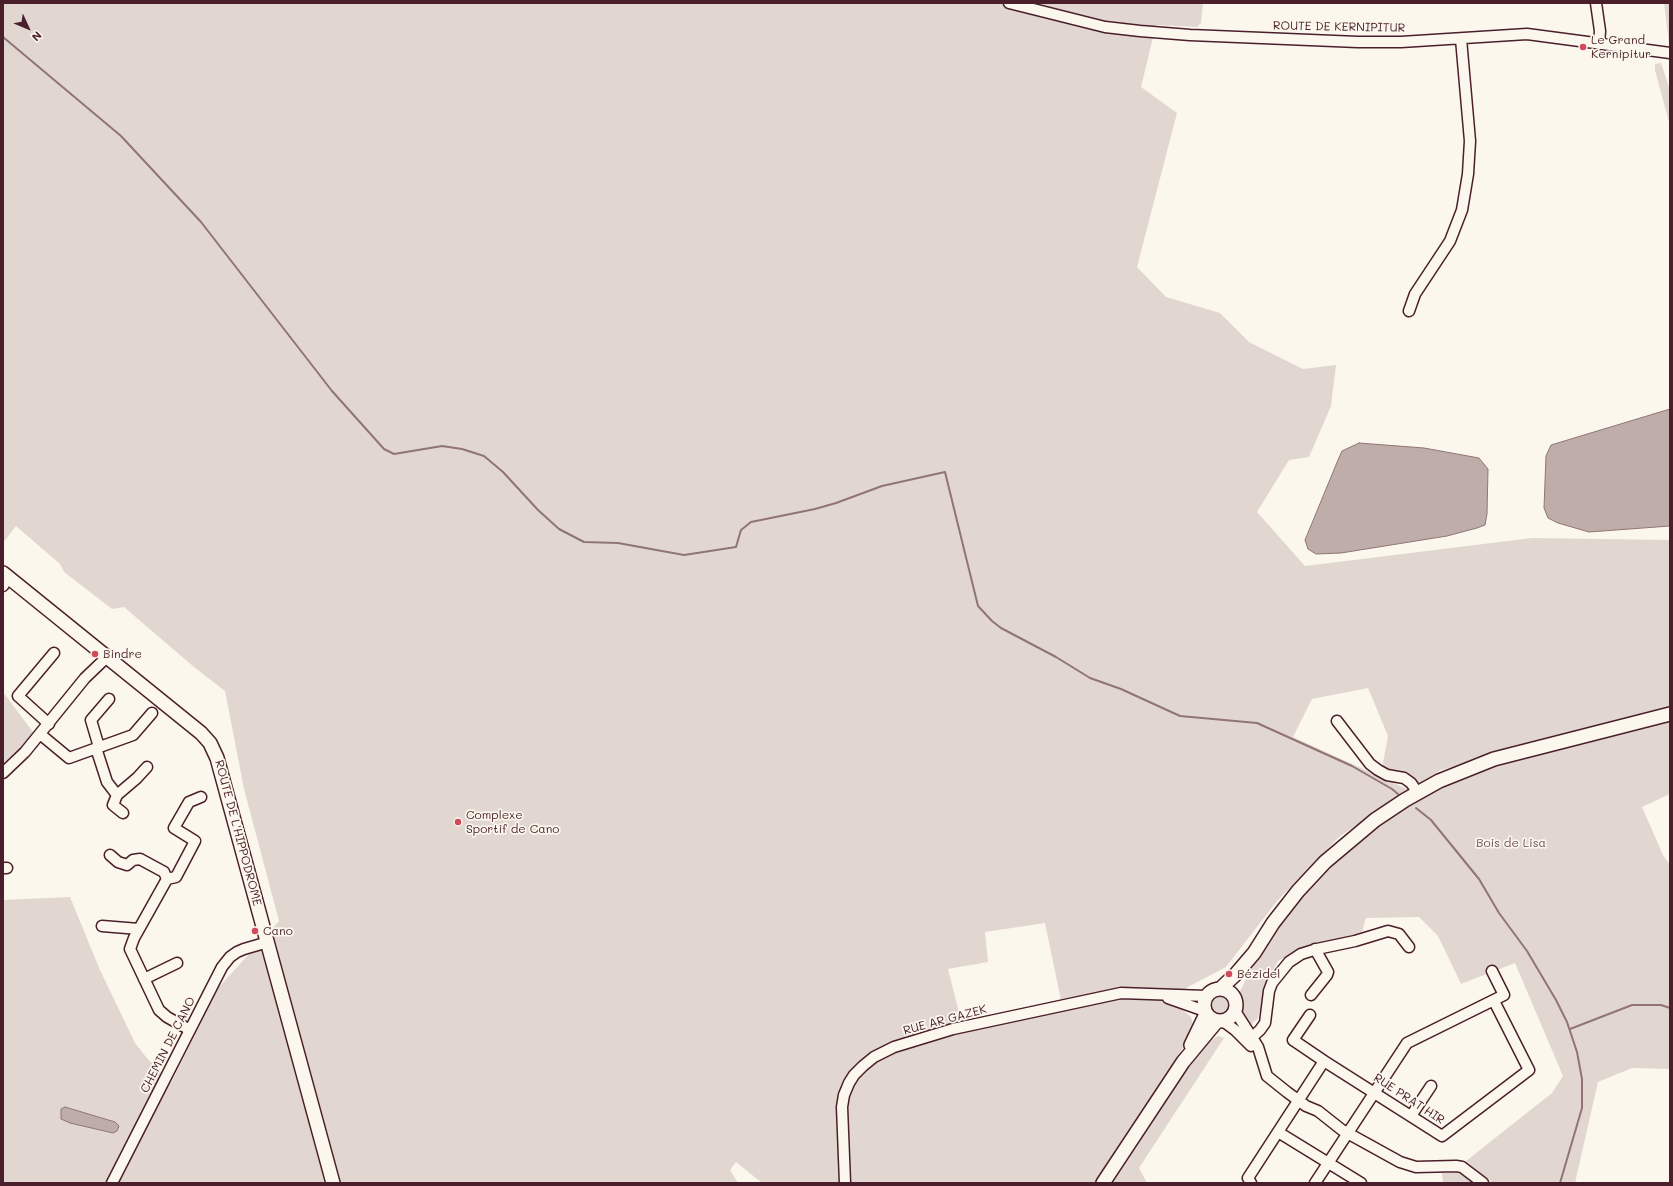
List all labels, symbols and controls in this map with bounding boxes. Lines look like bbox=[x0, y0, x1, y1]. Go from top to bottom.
north arrow bbox=[8, 8, 48, 48]
street label: ROUTE DE KERNIPITUR bbox=[1273, 19, 1405, 35]
text: N bbox=[29, 28, 45, 45]
place label: Le Grand Kernipitur bbox=[1591, 33, 1651, 61]
marker: Le Grand Kernipitur bbox=[1578, 42, 1588, 52]
place label: Bindre bbox=[103, 647, 142, 661]
marker: Bindre bbox=[90, 649, 100, 659]
street label: ROUTE DE L'HIPPODROME bbox=[212, 759, 264, 907]
place label: Complexe Sportif de Cano bbox=[466, 808, 559, 836]
marker: Complexe Sportif de Cano bbox=[453, 817, 463, 827]
park label: Bois de Lisa bbox=[1476, 836, 1546, 850]
place label: Cano bbox=[263, 924, 293, 938]
marker: Cano bbox=[250, 926, 260, 936]
place label: Bézidel bbox=[1237, 967, 1280, 981]
marker: Bézidel bbox=[1224, 969, 1234, 979]
street label: CHEMIN DE CANO bbox=[138, 995, 198, 1095]
street label: RUE AR GAZEK bbox=[902, 1002, 988, 1038]
street label: RUE PRAT HIR bbox=[1371, 1071, 1447, 1127]

